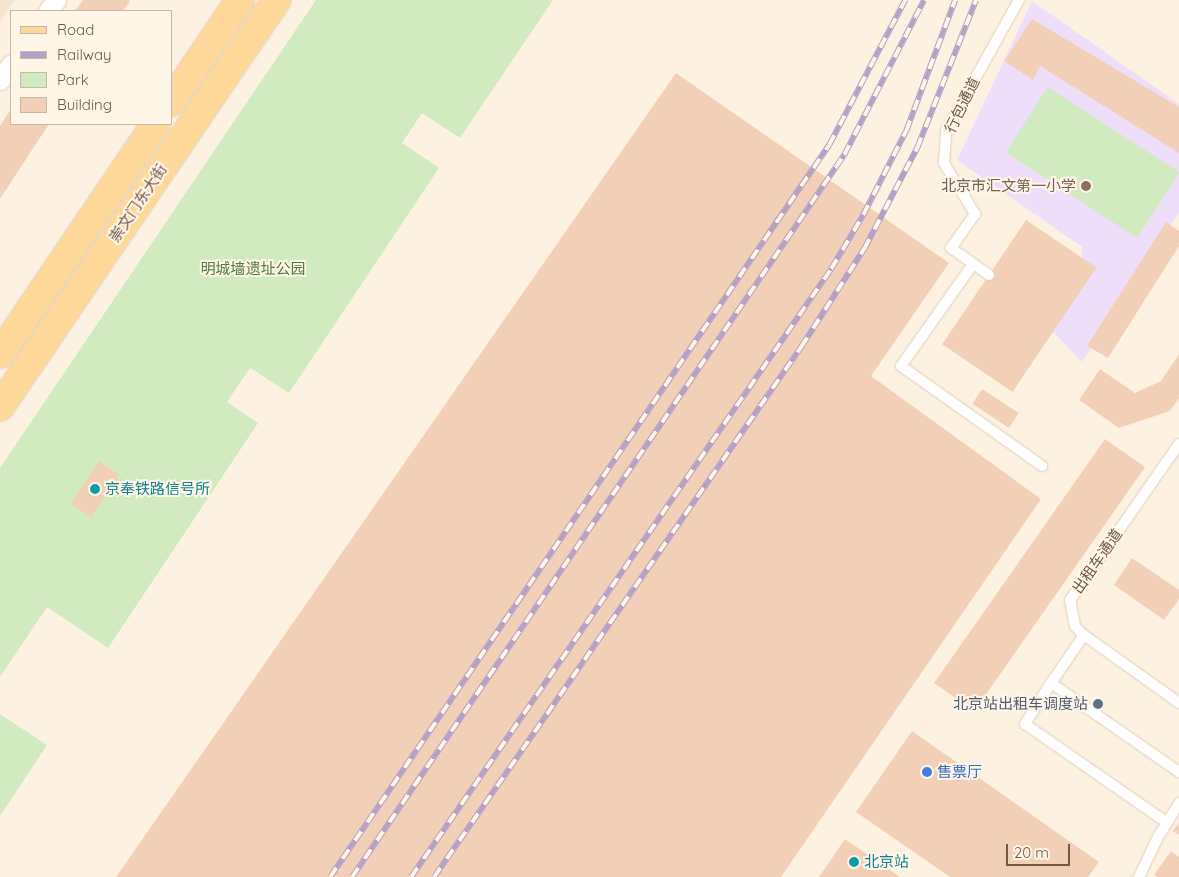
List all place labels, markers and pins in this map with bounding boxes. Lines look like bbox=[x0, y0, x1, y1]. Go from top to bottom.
place label: 北京市汇文第一小学 bbox=[941, 177, 1076, 195]
marker: 北京市汇文第一小学 bbox=[1080, 180, 1092, 192]
place label: 京奉铁路信号所 bbox=[105, 480, 210, 498]
marker: 京奉铁路信号所 bbox=[89, 483, 101, 495]
place label: 北京站出租车调度站 bbox=[953, 695, 1088, 713]
marker: 北京站出租车调度站 bbox=[1092, 698, 1104, 710]
place label: 售票厅 bbox=[937, 763, 982, 781]
marker: 售票厅 bbox=[921, 766, 933, 778]
place label: 北京站 bbox=[864, 853, 909, 871]
marker: 北京站 bbox=[848, 856, 860, 868]

